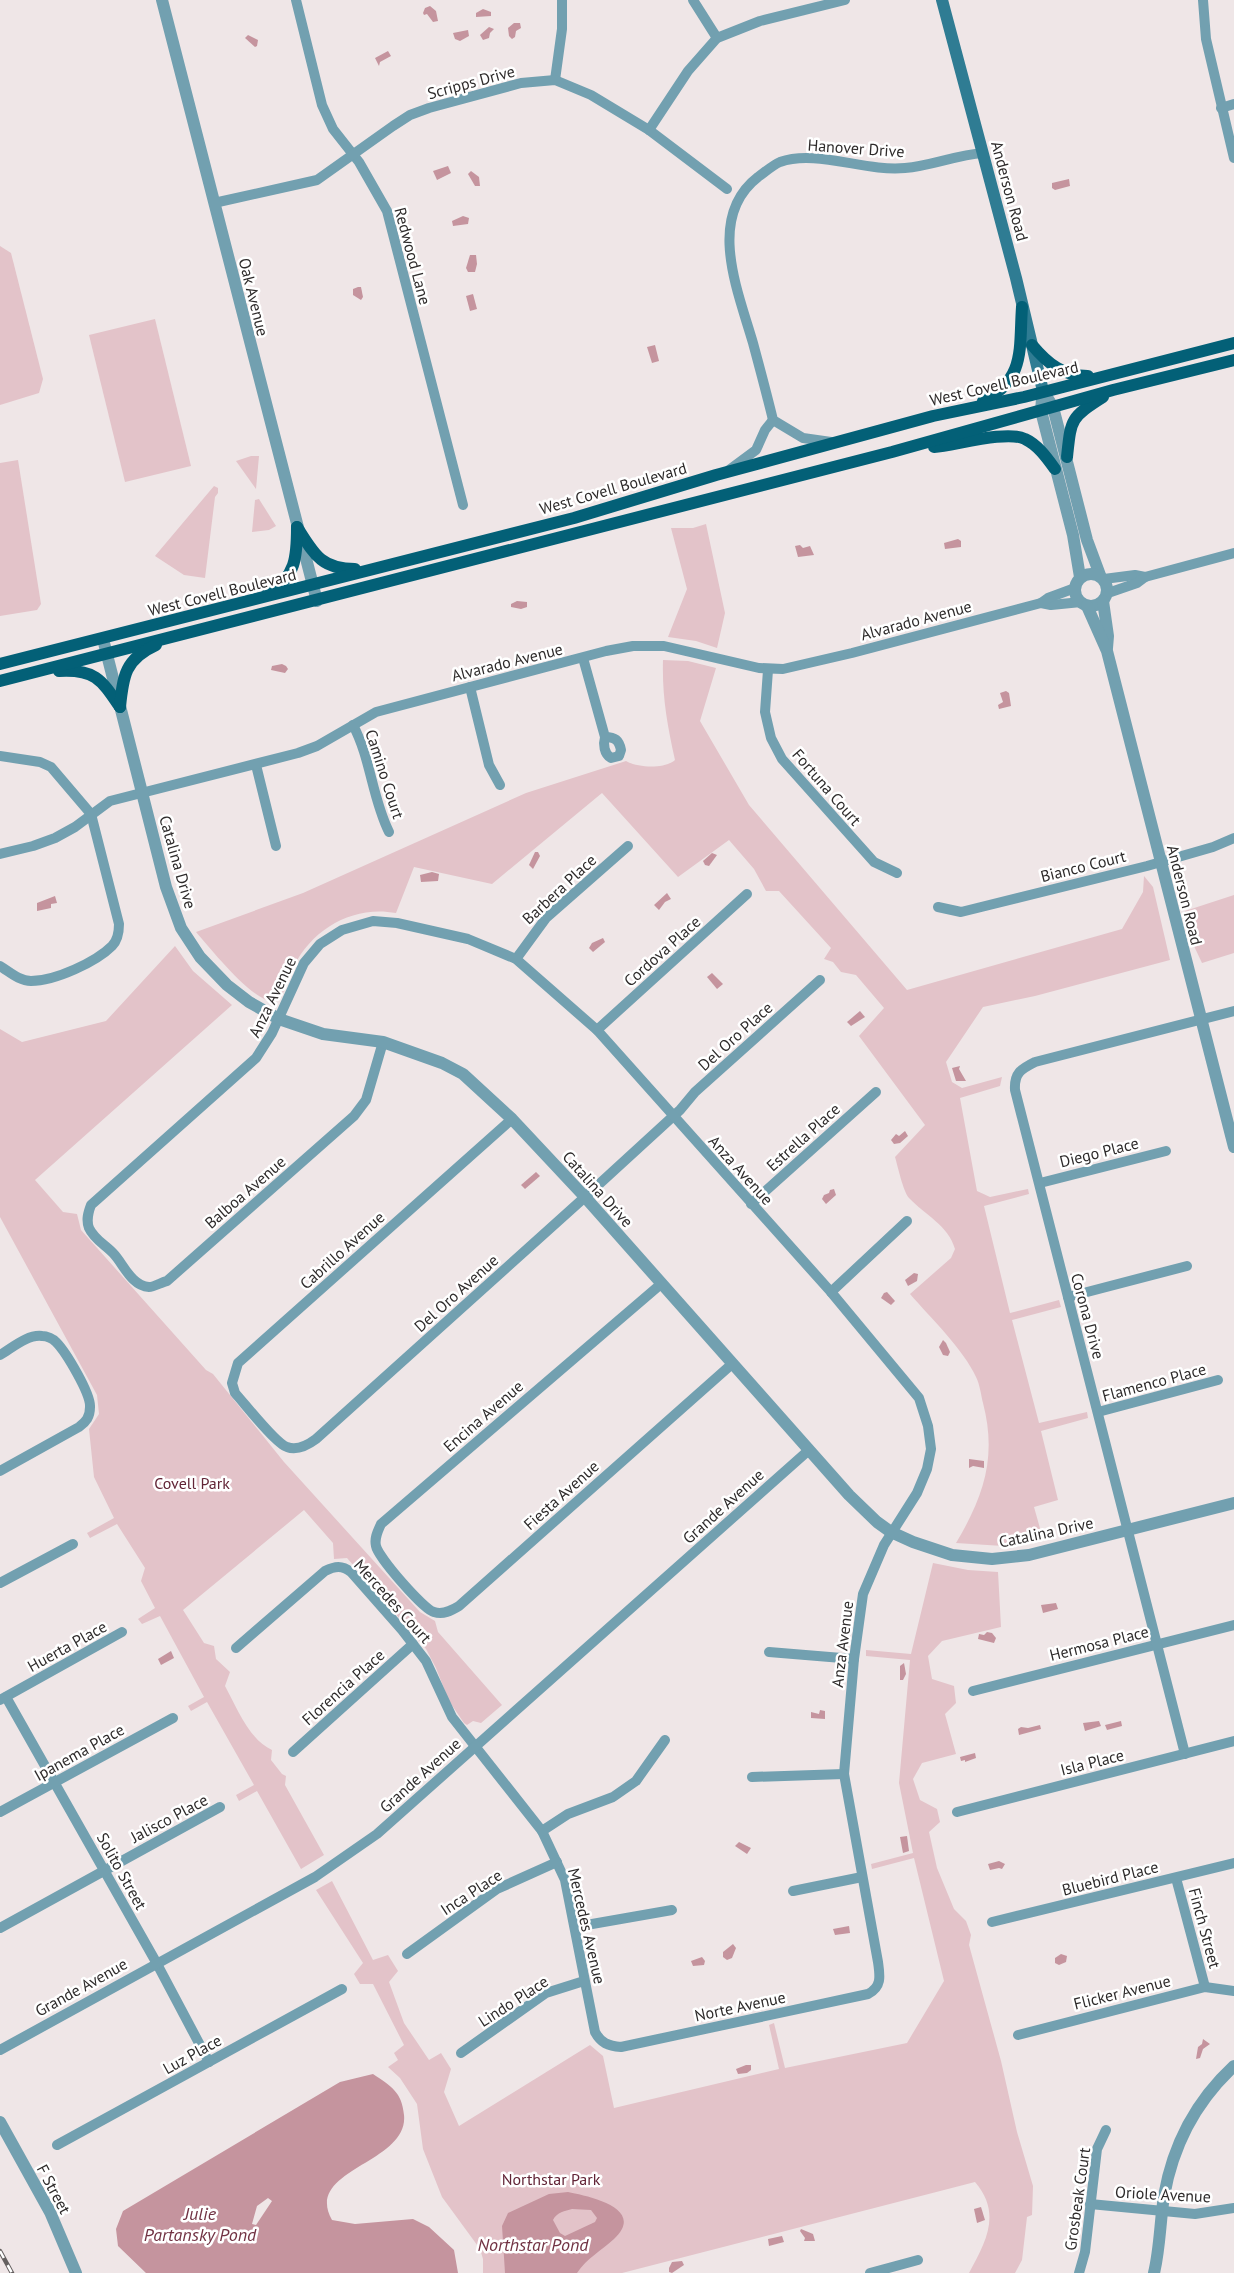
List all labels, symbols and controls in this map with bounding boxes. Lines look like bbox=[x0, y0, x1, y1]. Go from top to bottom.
street label: Scripps Drive bbox=[425, 61, 517, 103]
street label: Hanover Drive bbox=[807, 135, 905, 161]
street label: Anderson Road bbox=[987, 139, 1033, 243]
street label: Redwood Lane bbox=[390, 205, 436, 307]
street label: Oak Avenue bbox=[235, 256, 273, 338]
street label: West Covell Boulevard bbox=[928, 356, 1080, 410]
street label: West Covell Boulevard bbox=[537, 457, 689, 519]
street label: West Covell Boulevard bbox=[146, 564, 298, 620]
street label: Alvarado Avenue bbox=[858, 596, 974, 644]
street label: Alvarado Avenue bbox=[449, 639, 565, 685]
street label: Camino Court bbox=[361, 727, 409, 822]
street label: Fortuna Court bbox=[788, 745, 866, 830]
street label: Catalina Drive bbox=[155, 813, 201, 911]
street label: Anderson Road bbox=[1163, 843, 1207, 947]
street label: Bianco Court bbox=[1038, 846, 1128, 886]
street label: Barbera Place bbox=[518, 850, 600, 928]
street label: Cordova Place bbox=[620, 911, 704, 991]
street label: Anza Avenue bbox=[244, 954, 300, 1040]
street label: Del Oro Place bbox=[694, 997, 776, 1075]
street label: Estrella Place bbox=[762, 1099, 844, 1175]
street label: Anza Avenue bbox=[704, 1131, 778, 1209]
street label: Diego Place bbox=[1057, 1133, 1141, 1171]
street label: Catalina Drive bbox=[558, 1147, 638, 1231]
street label: Balboa Avenue bbox=[200, 1151, 290, 1233]
street label: Cabrillo Avenue bbox=[296, 1207, 388, 1293]
street label: Del Oro Avenue bbox=[410, 1250, 502, 1336]
street label: Corona Drive bbox=[1067, 1271, 1109, 1361]
street label: Flamenco Place bbox=[1100, 1358, 1208, 1406]
street label: Encina Avenue bbox=[439, 1376, 527, 1456]
street label: Fiesta Avenue bbox=[519, 1456, 603, 1534]
street label: Grande Avenue bbox=[678, 1464, 768, 1548]
park label: Covell Park bbox=[154, 1473, 230, 1493]
street label: Catalina Drive bbox=[997, 1512, 1095, 1552]
street label: Mercedes Court bbox=[350, 1555, 436, 1648]
street label: Anza Avenue bbox=[827, 1600, 857, 1688]
street label: Huerta Place bbox=[24, 1616, 110, 1676]
street label: Hermosa Place bbox=[1047, 1621, 1151, 1665]
street label: Florencia Place bbox=[298, 1645, 388, 1729]
street label: Ipanema Place bbox=[30, 1719, 128, 1785]
street label: Grande Avenue bbox=[375, 1733, 465, 1817]
street label: Isla Place bbox=[1058, 1744, 1126, 1780]
street label: Jalisco Place bbox=[126, 1789, 211, 1847]
street label: Solito Street bbox=[93, 1829, 152, 1914]
street label: Bluebird Place bbox=[1060, 1856, 1160, 1900]
street label: Inca Place bbox=[436, 1865, 506, 1919]
street label: Mercedes Avenue bbox=[564, 1866, 610, 1986]
street label: Finch Street bbox=[1185, 1886, 1225, 1971]
street label: Grande Avenue bbox=[31, 1953, 131, 2021]
street label: Flicker Avenue bbox=[1071, 1970, 1173, 2014]
street label: Lindo Place bbox=[474, 1971, 552, 2031]
street label: Norte Avenue bbox=[693, 1987, 787, 2025]
street label: Luz Place bbox=[159, 2030, 225, 2078]
street label: Grosbeak Court bbox=[1060, 2146, 1094, 2252]
street label: F Street bbox=[33, 2161, 76, 2218]
park label: Northstar Park bbox=[502, 2169, 601, 2189]
street label: Oriole Avenue bbox=[1115, 2182, 1211, 2206]
water label: Julie Partansky Pond bbox=[144, 2202, 257, 2246]
water label: Northstar Pond bbox=[478, 2233, 589, 2256]

